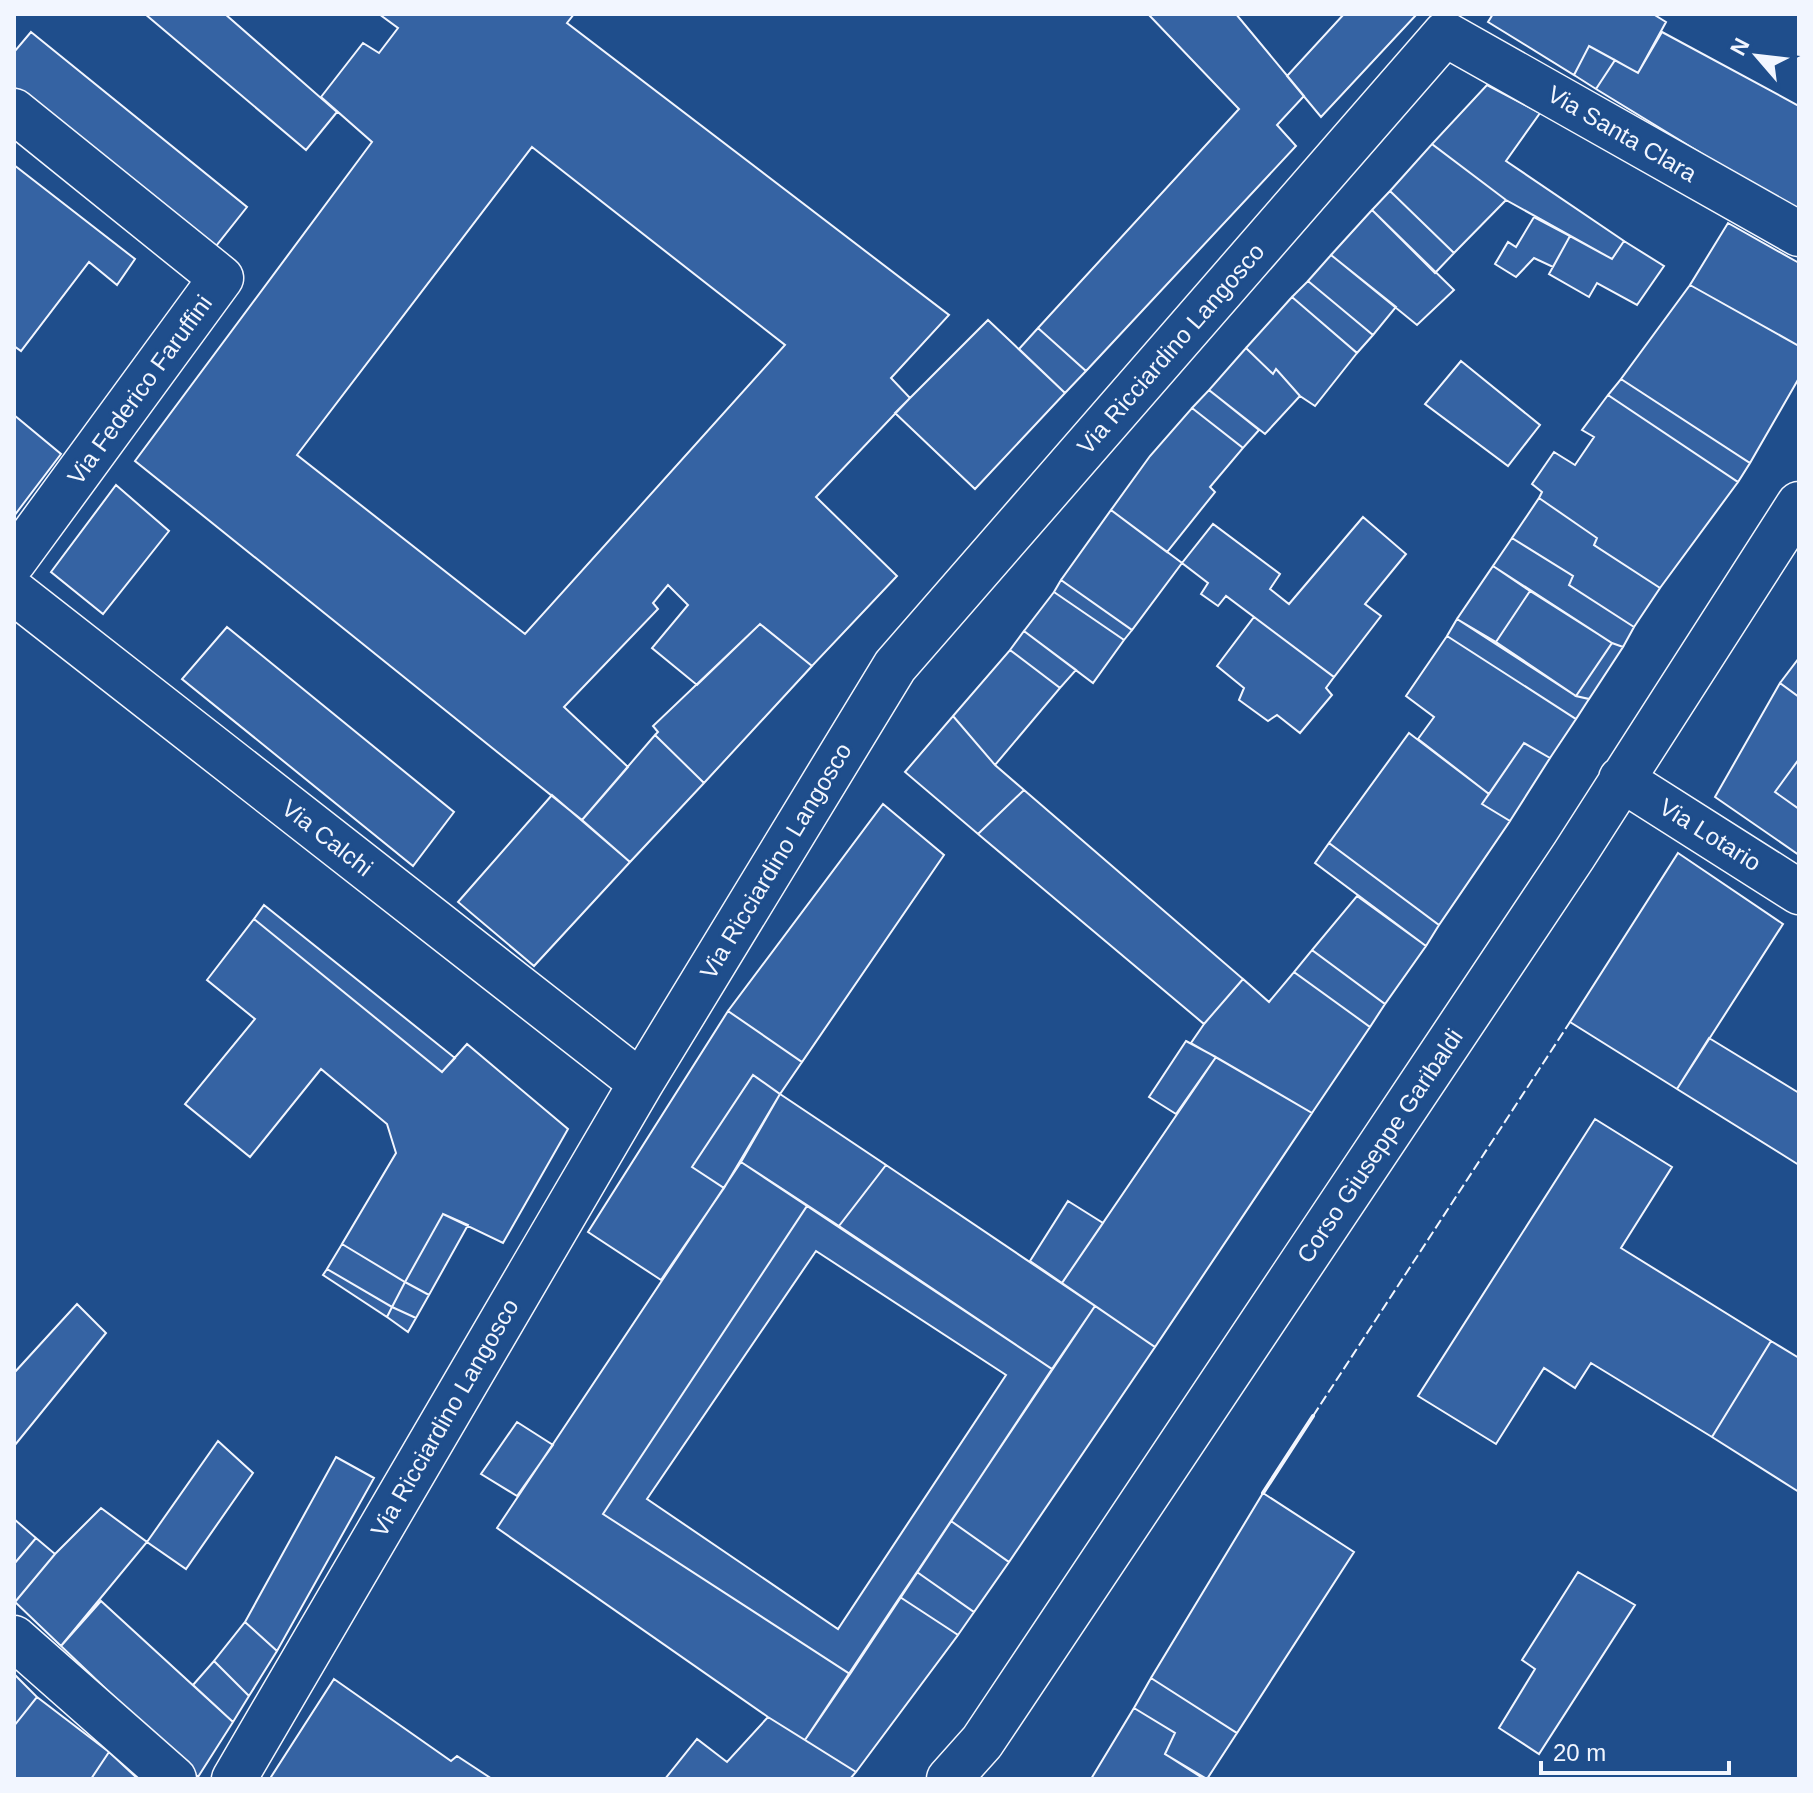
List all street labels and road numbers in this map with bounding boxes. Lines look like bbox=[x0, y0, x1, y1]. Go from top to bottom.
street label: Via Santa Clara bbox=[1543, 80, 1702, 187]
street label: Via Ricciardino Langosco bbox=[1072, 238, 1270, 460]
street label: Via Federico Faruffini bbox=[62, 290, 217, 490]
street label: Via Ricciardino Langosco bbox=[694, 738, 857, 984]
street label: Via Lotario bbox=[1655, 793, 1766, 876]
street label: Via Calchi bbox=[277, 794, 378, 881]
street label: Corso Giuseppe Garibaldi bbox=[1291, 1024, 1468, 1268]
street label: Via Ricciardino Langosco bbox=[365, 1294, 524, 1542]

